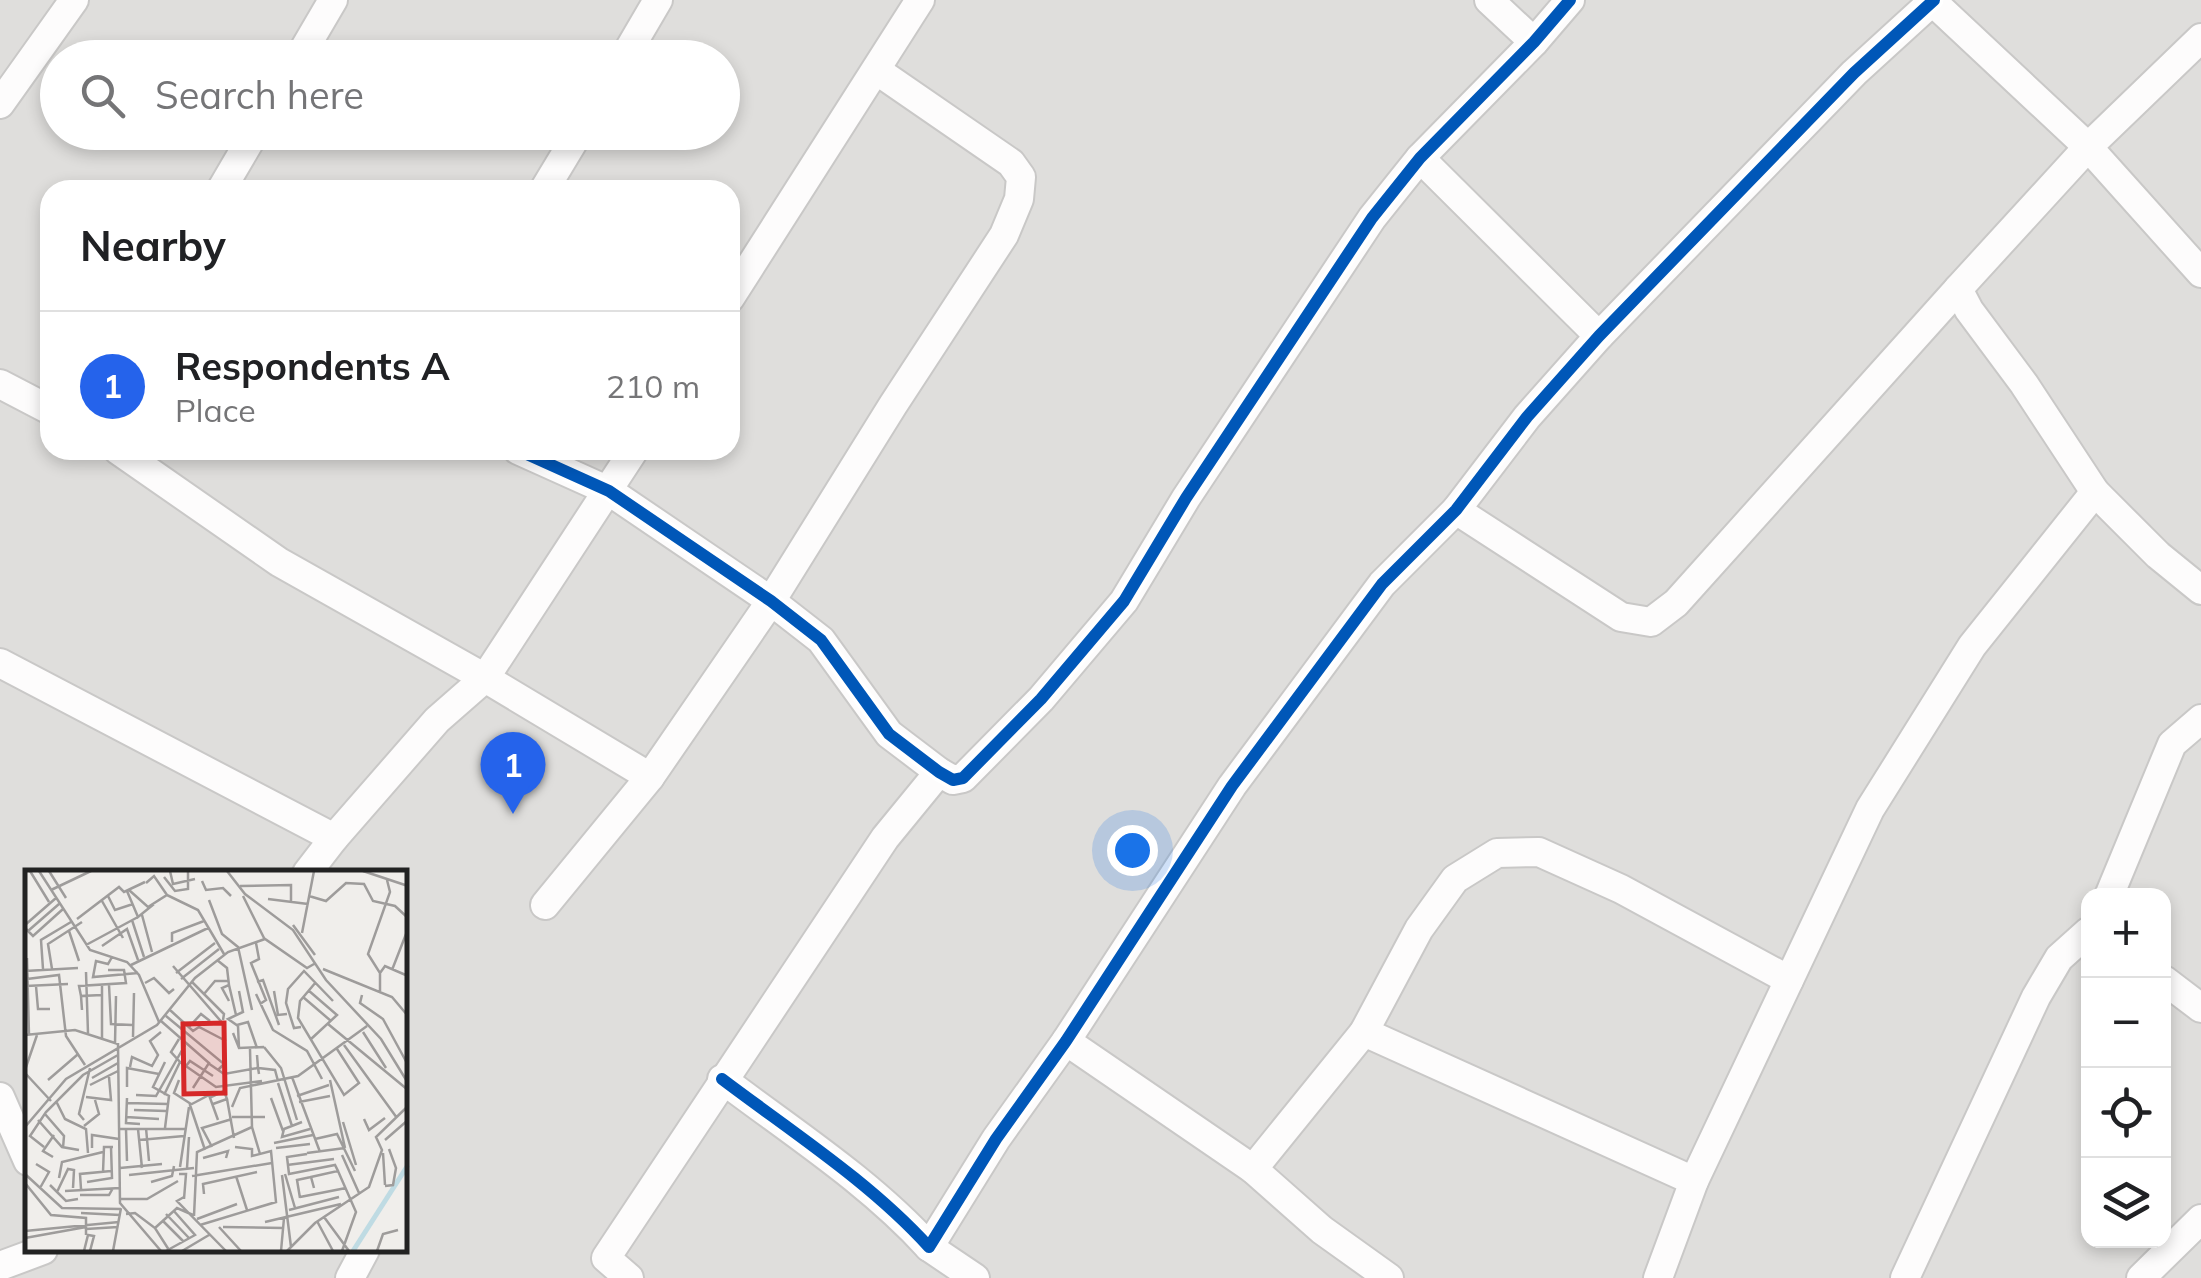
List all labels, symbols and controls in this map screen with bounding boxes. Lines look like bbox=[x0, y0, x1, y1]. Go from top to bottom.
search box bbox=[40, 40, 740, 150]
icon: search bbox=[75, 68, 130, 123]
text: Search here bbox=[155, 71, 364, 119]
text: Nearby bbox=[80, 219, 226, 272]
text: Respondents A bbox=[175, 342, 450, 390]
text: 1 bbox=[103, 366, 122, 406]
text: 210 m bbox=[606, 366, 700, 406]
text: Place bbox=[175, 390, 256, 430]
pin: 1 bbox=[480, 732, 546, 814]
your location bbox=[1107, 825, 1158, 876]
inset map bbox=[25, 870, 408, 1253]
map controls bbox=[2081, 888, 2171, 1248]
button: + bbox=[2081, 888, 2171, 978]
button: − bbox=[2081, 978, 2171, 1068]
button: locate bbox=[2081, 1068, 2171, 1158]
button: layers bbox=[2081, 1158, 2171, 1248]

